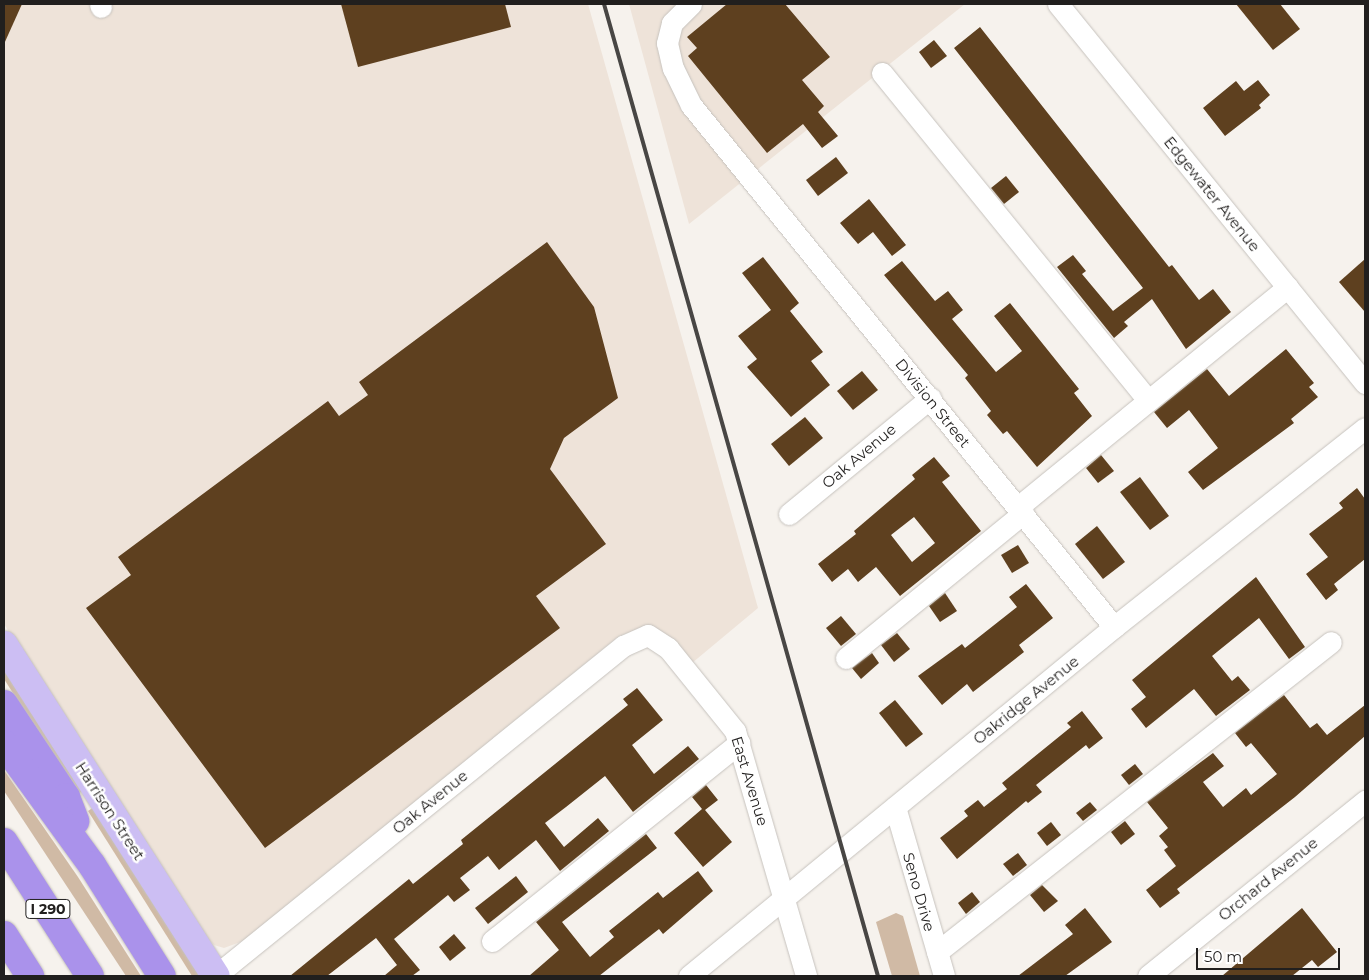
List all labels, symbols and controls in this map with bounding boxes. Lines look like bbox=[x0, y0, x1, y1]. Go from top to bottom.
street label: Edgewater Avenue bbox=[1160, 133, 1264, 255]
street label: Division Street bbox=[892, 355, 974, 451]
street label: Oak Avenue bbox=[818, 420, 900, 492]
street label: Oakridge Avenue bbox=[970, 652, 1082, 748]
street label: East Avenue bbox=[728, 734, 772, 828]
street label: Harrison Street bbox=[72, 759, 148, 863]
street label: Oak Avenue bbox=[389, 766, 471, 838]
street label: Orchard Avenue bbox=[1215, 834, 1321, 924]
street label: Seno Drive bbox=[899, 851, 939, 933]
road number: I 290 bbox=[24, 898, 72, 921]
scale bar bbox=[1199, 938, 1343, 970]
text: 50 m bbox=[1204, 947, 1242, 966]

